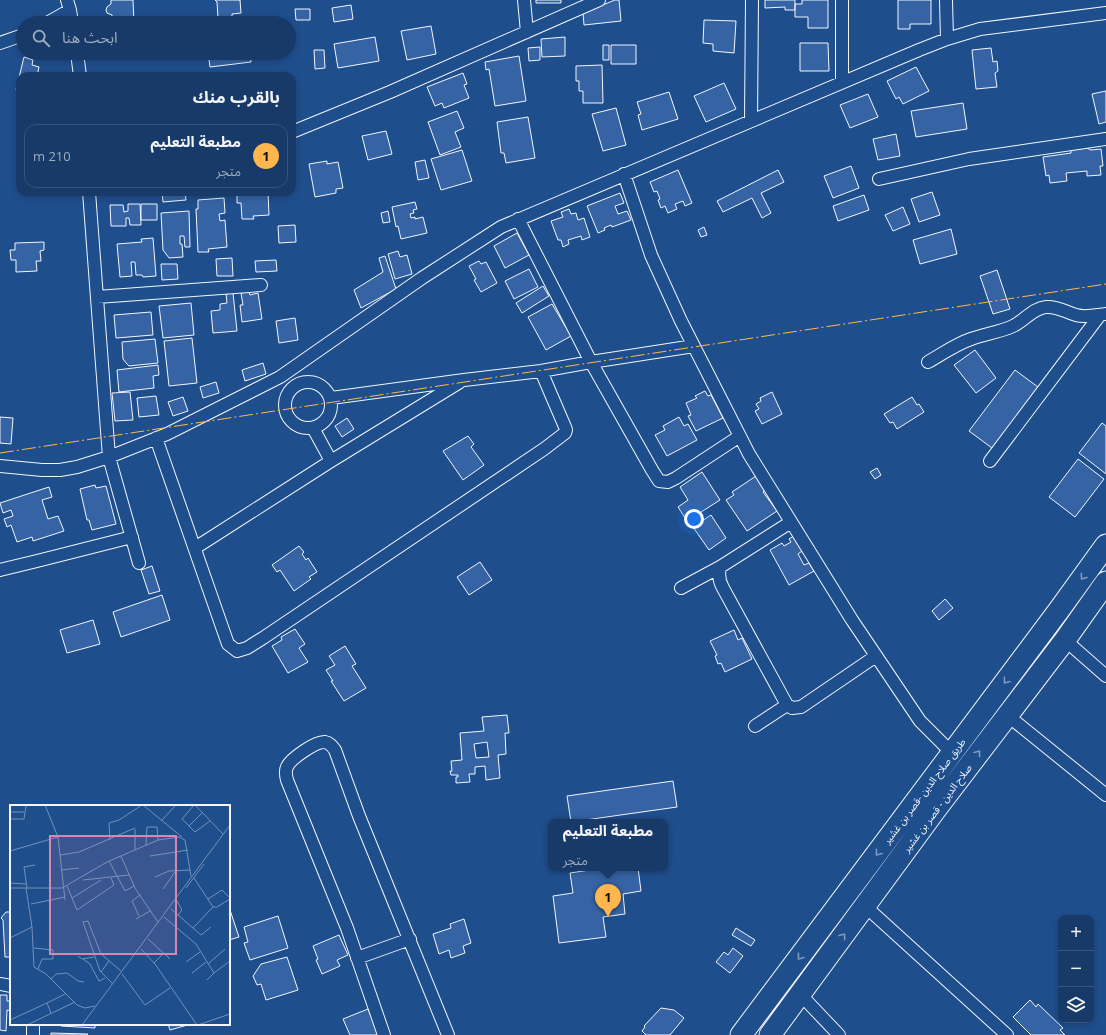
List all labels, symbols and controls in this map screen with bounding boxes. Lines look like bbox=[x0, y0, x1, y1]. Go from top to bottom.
search box bbox=[16, 16, 296, 60]
icon: search bbox=[30, 27, 52, 49]
text: ابحث هنا bbox=[62, 27, 118, 47]
text: بالقرب منك bbox=[193, 85, 280, 108]
text: مطبعة التعليم bbox=[150, 131, 241, 151]
text: 210 m bbox=[33, 147, 71, 165]
text: 1 bbox=[262, 147, 270, 165]
text: متجر bbox=[216, 162, 241, 180]
your location bbox=[684, 509, 704, 529]
one-way arrow bbox=[1080, 573, 1088, 580]
one-way arrow bbox=[1004, 677, 1011, 684]
street label: طريق صلاح الدين -قصر بن غشير bbox=[879, 735, 969, 848]
one-way arrow bbox=[974, 750, 981, 757]
street label: صلاح الدين - قصر بن غشير bbox=[899, 761, 976, 856]
inset map bbox=[10, 805, 230, 1025]
popup bbox=[548, 819, 668, 871]
text: مطبعة التعليم bbox=[563, 820, 653, 840]
one-way arrow bbox=[875, 848, 882, 855]
text: متجر bbox=[563, 851, 588, 869]
pin: 1 bbox=[595, 884, 621, 917]
map controls bbox=[1058, 915, 1094, 1023]
button: + bbox=[1058, 915, 1094, 951]
one-way arrow bbox=[838, 933, 846, 940]
button: − bbox=[1058, 951, 1094, 987]
one-way arrow bbox=[797, 952, 804, 959]
button: layers bbox=[1058, 987, 1094, 1023]

